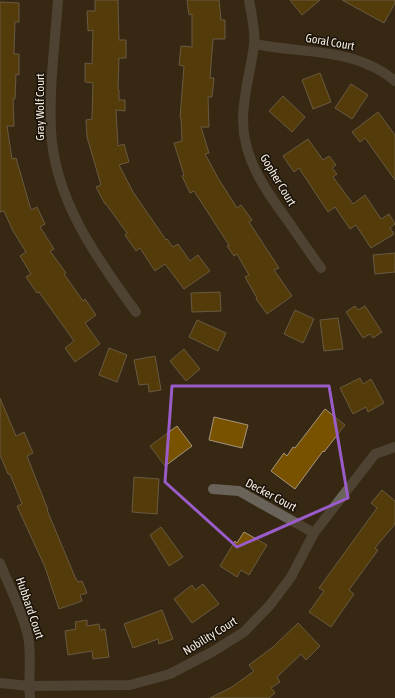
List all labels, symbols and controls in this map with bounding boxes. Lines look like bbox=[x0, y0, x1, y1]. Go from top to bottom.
street label: Goral Court bbox=[304, 31, 356, 53]
street label: Gray Wolf Court bbox=[33, 73, 47, 141]
street label: Gopher Court bbox=[257, 152, 299, 209]
street label: Decker Court bbox=[243, 476, 299, 515]
street label: Hubbard Court bbox=[13, 575, 47, 641]
street label: Nobility Court bbox=[180, 614, 240, 658]

